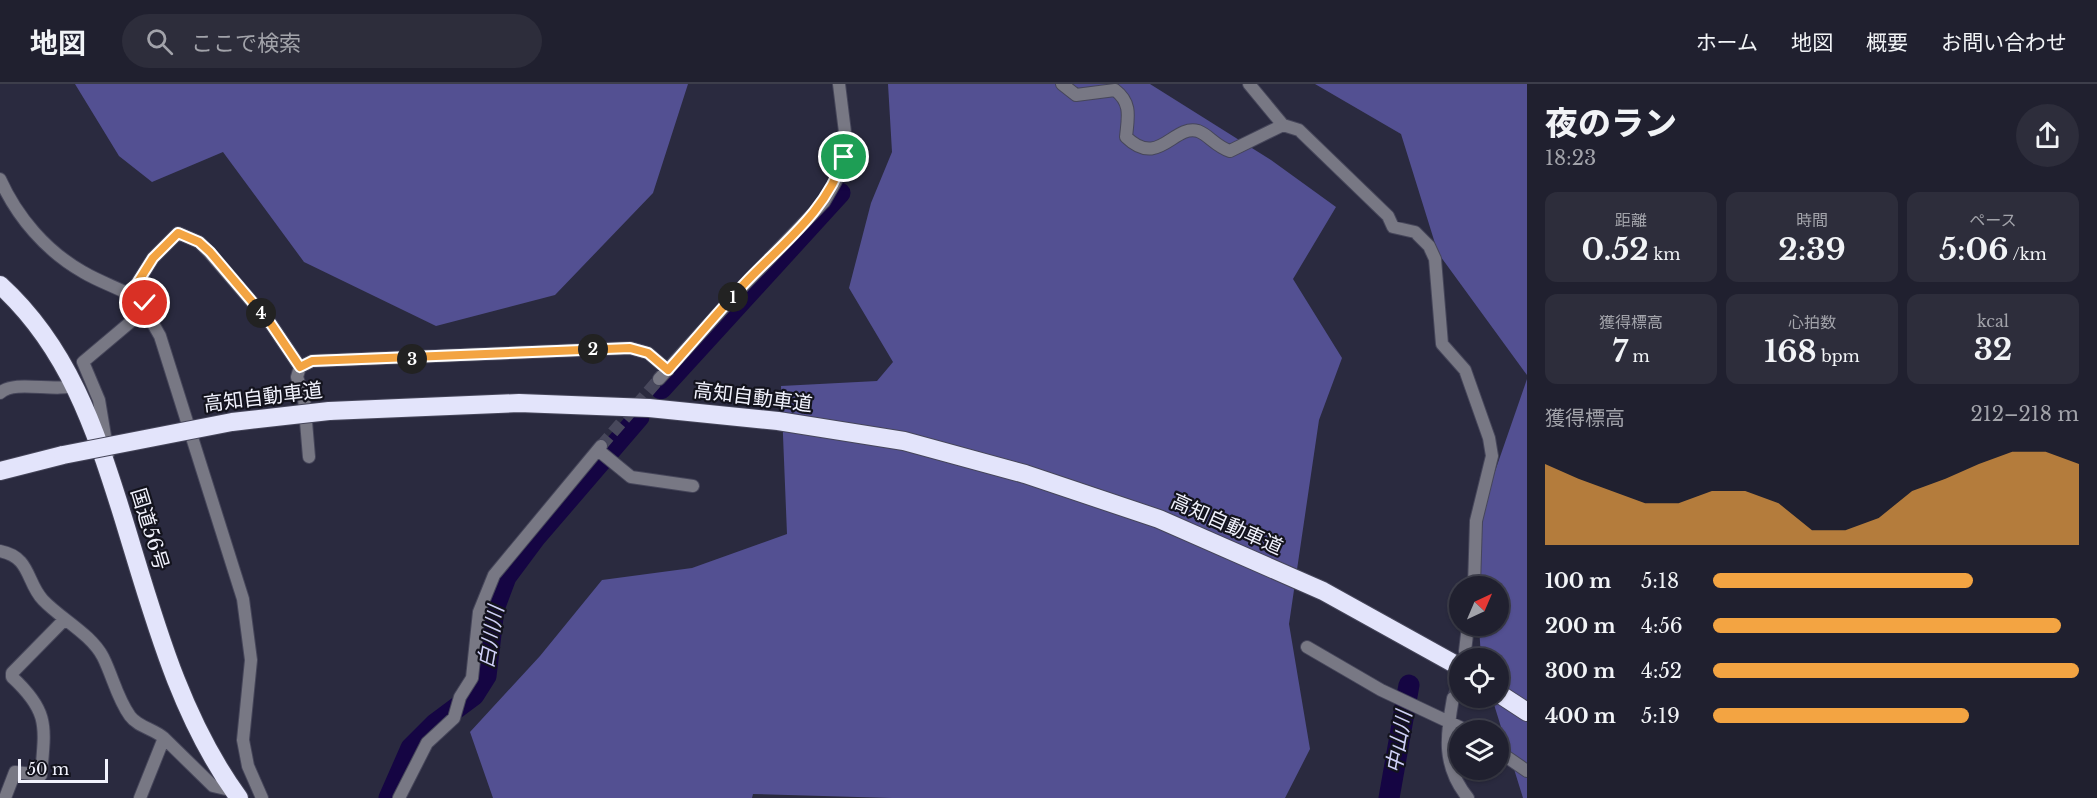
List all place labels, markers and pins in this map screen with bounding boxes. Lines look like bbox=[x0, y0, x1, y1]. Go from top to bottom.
pin bbox=[818, 131, 869, 182]
pin bbox=[119, 277, 170, 328]
pin: 1 bbox=[718, 282, 748, 312]
pin: 4 bbox=[246, 298, 276, 328]
pin: 2 bbox=[578, 334, 608, 364]
pin: 3 bbox=[397, 344, 427, 374]

